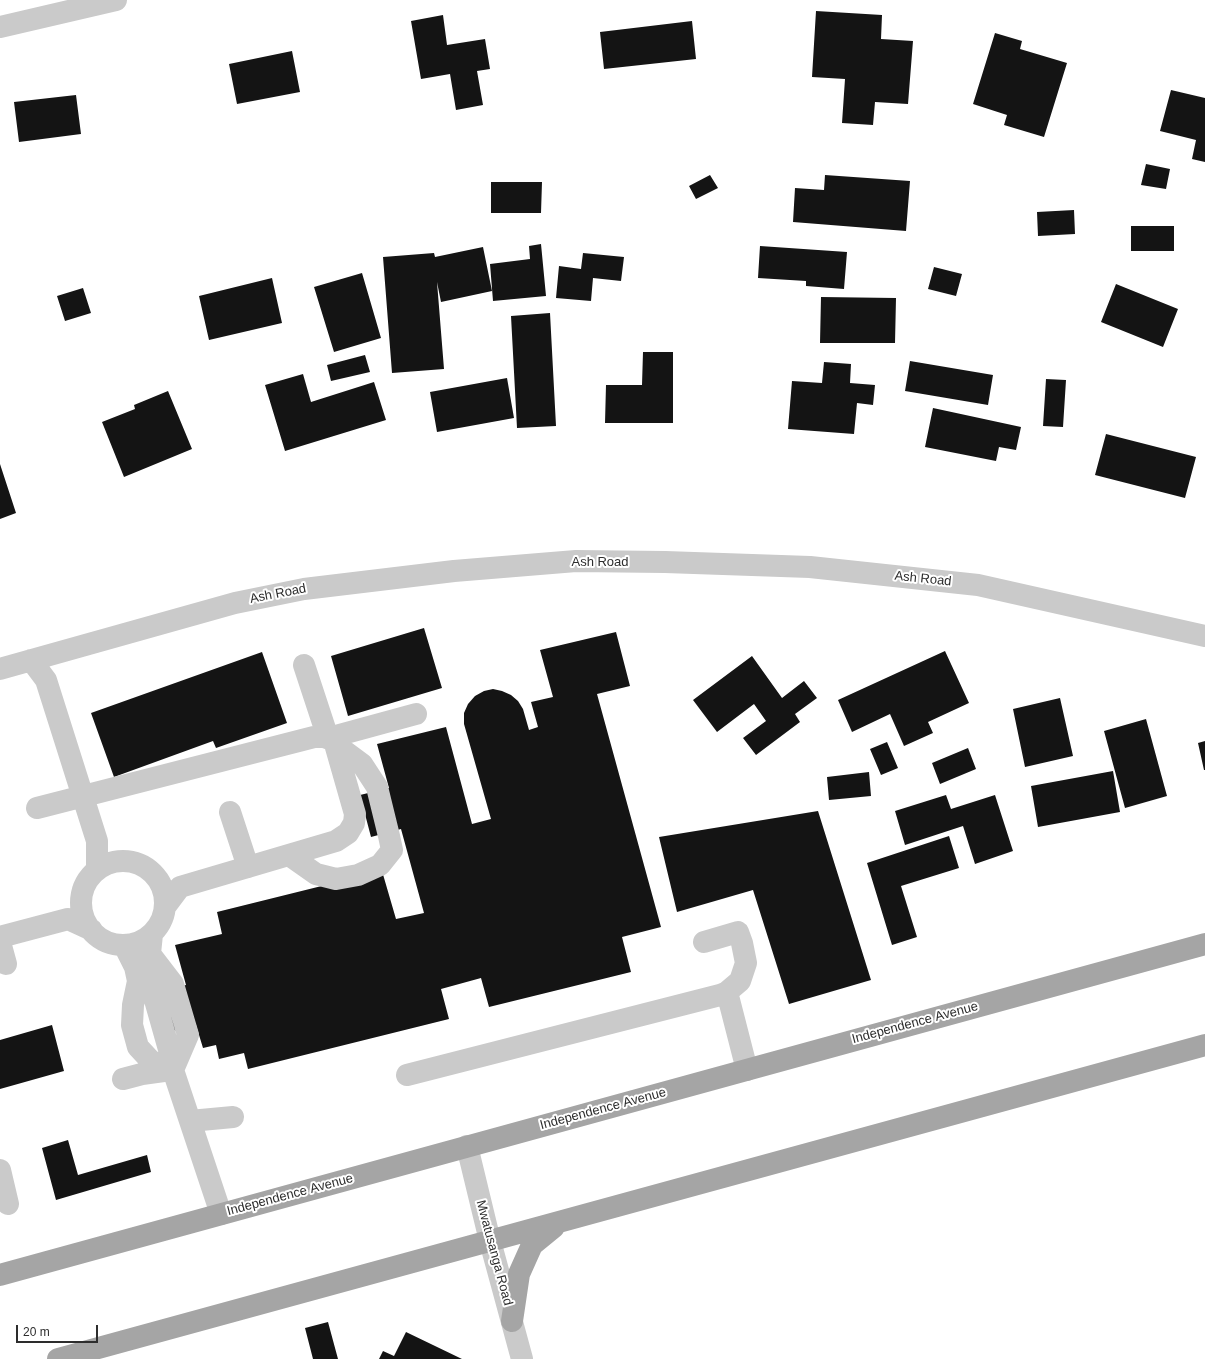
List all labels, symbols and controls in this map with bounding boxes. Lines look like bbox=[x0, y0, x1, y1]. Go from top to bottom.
street label: Ash Road bbox=[571, 554, 629, 570]
street label: Ash Road bbox=[894, 568, 952, 590]
street label: Ash Road bbox=[248, 581, 308, 607]
street label: Independence Avenue bbox=[850, 999, 980, 1047]
street label: Independence Avenue bbox=[538, 1085, 668, 1133]
street label: Independence Avenue bbox=[225, 1171, 355, 1219]
street label: Mwatusanga Road bbox=[472, 1199, 516, 1307]
scale bar bbox=[18, 1317, 100, 1343]
text: 20 m bbox=[23, 1325, 50, 1339]

